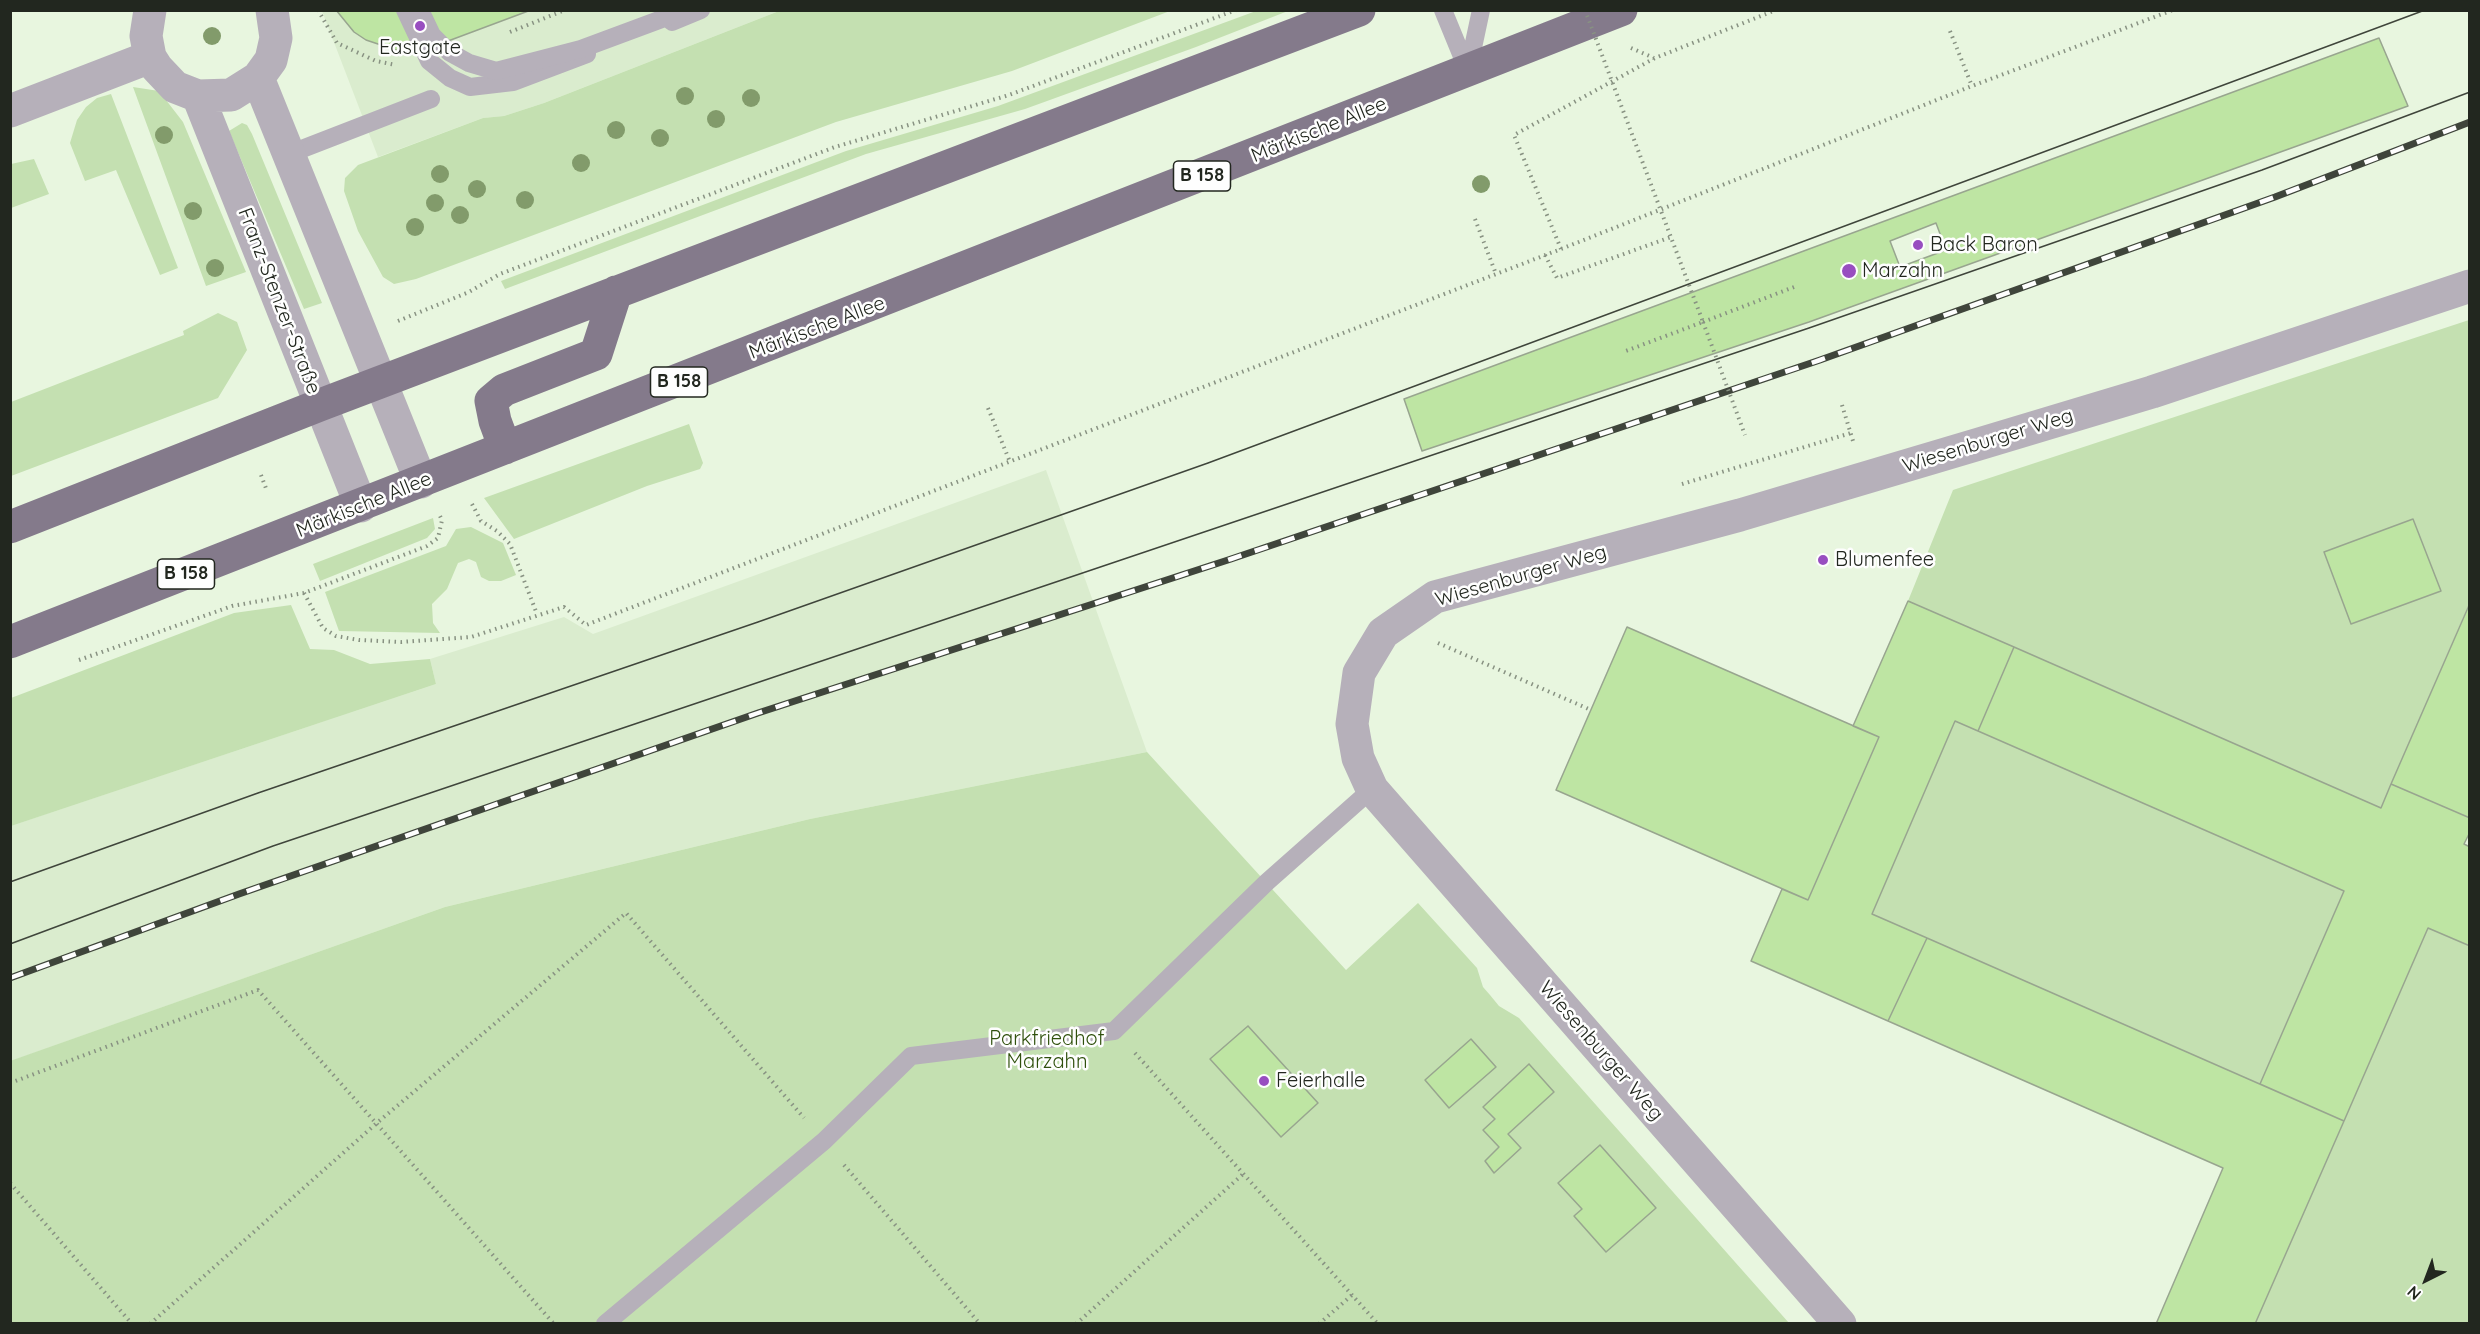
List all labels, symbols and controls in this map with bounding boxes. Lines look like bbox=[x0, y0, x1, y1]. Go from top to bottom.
marker: Eastgate bbox=[413, 19, 427, 33]
place label: Eastgate bbox=[379, 36, 461, 60]
street label: Märkische Allee bbox=[1248, 92, 1390, 168]
road number: B 158 bbox=[1174, 161, 1230, 191]
street label: Franz-Stenzer-Straße bbox=[232, 204, 326, 398]
place label: Back Baron bbox=[1930, 233, 2038, 257]
marker: Back Baron bbox=[1911, 238, 1925, 252]
place label: Marzahn bbox=[1862, 259, 1943, 283]
marker: Marzahn bbox=[1840, 262, 1858, 280]
street label: Märkische Allee bbox=[746, 291, 888, 365]
road number: B 158 bbox=[650, 367, 708, 397]
street label: Wiesenburger Weg bbox=[1900, 404, 2076, 478]
street label: Märkische Allee bbox=[293, 467, 435, 543]
street label: Wiesenburger Weg bbox=[1432, 540, 1610, 612]
place label: Blumenfee bbox=[1835, 548, 1934, 572]
marker: Blumenfee bbox=[1816, 553, 1830, 567]
road number: B 158 bbox=[158, 559, 214, 589]
street label: Wiesenburger Weg bbox=[1534, 976, 1668, 1126]
park label: Parkfriedhof Marzahn bbox=[989, 1027, 1105, 1074]
place label: Feierhalle bbox=[1276, 1069, 1365, 1093]
marker: Feierhalle bbox=[1257, 1074, 1271, 1088]
north arrow bbox=[2396, 1250, 2456, 1310]
text: N bbox=[2403, 1282, 2425, 1305]

